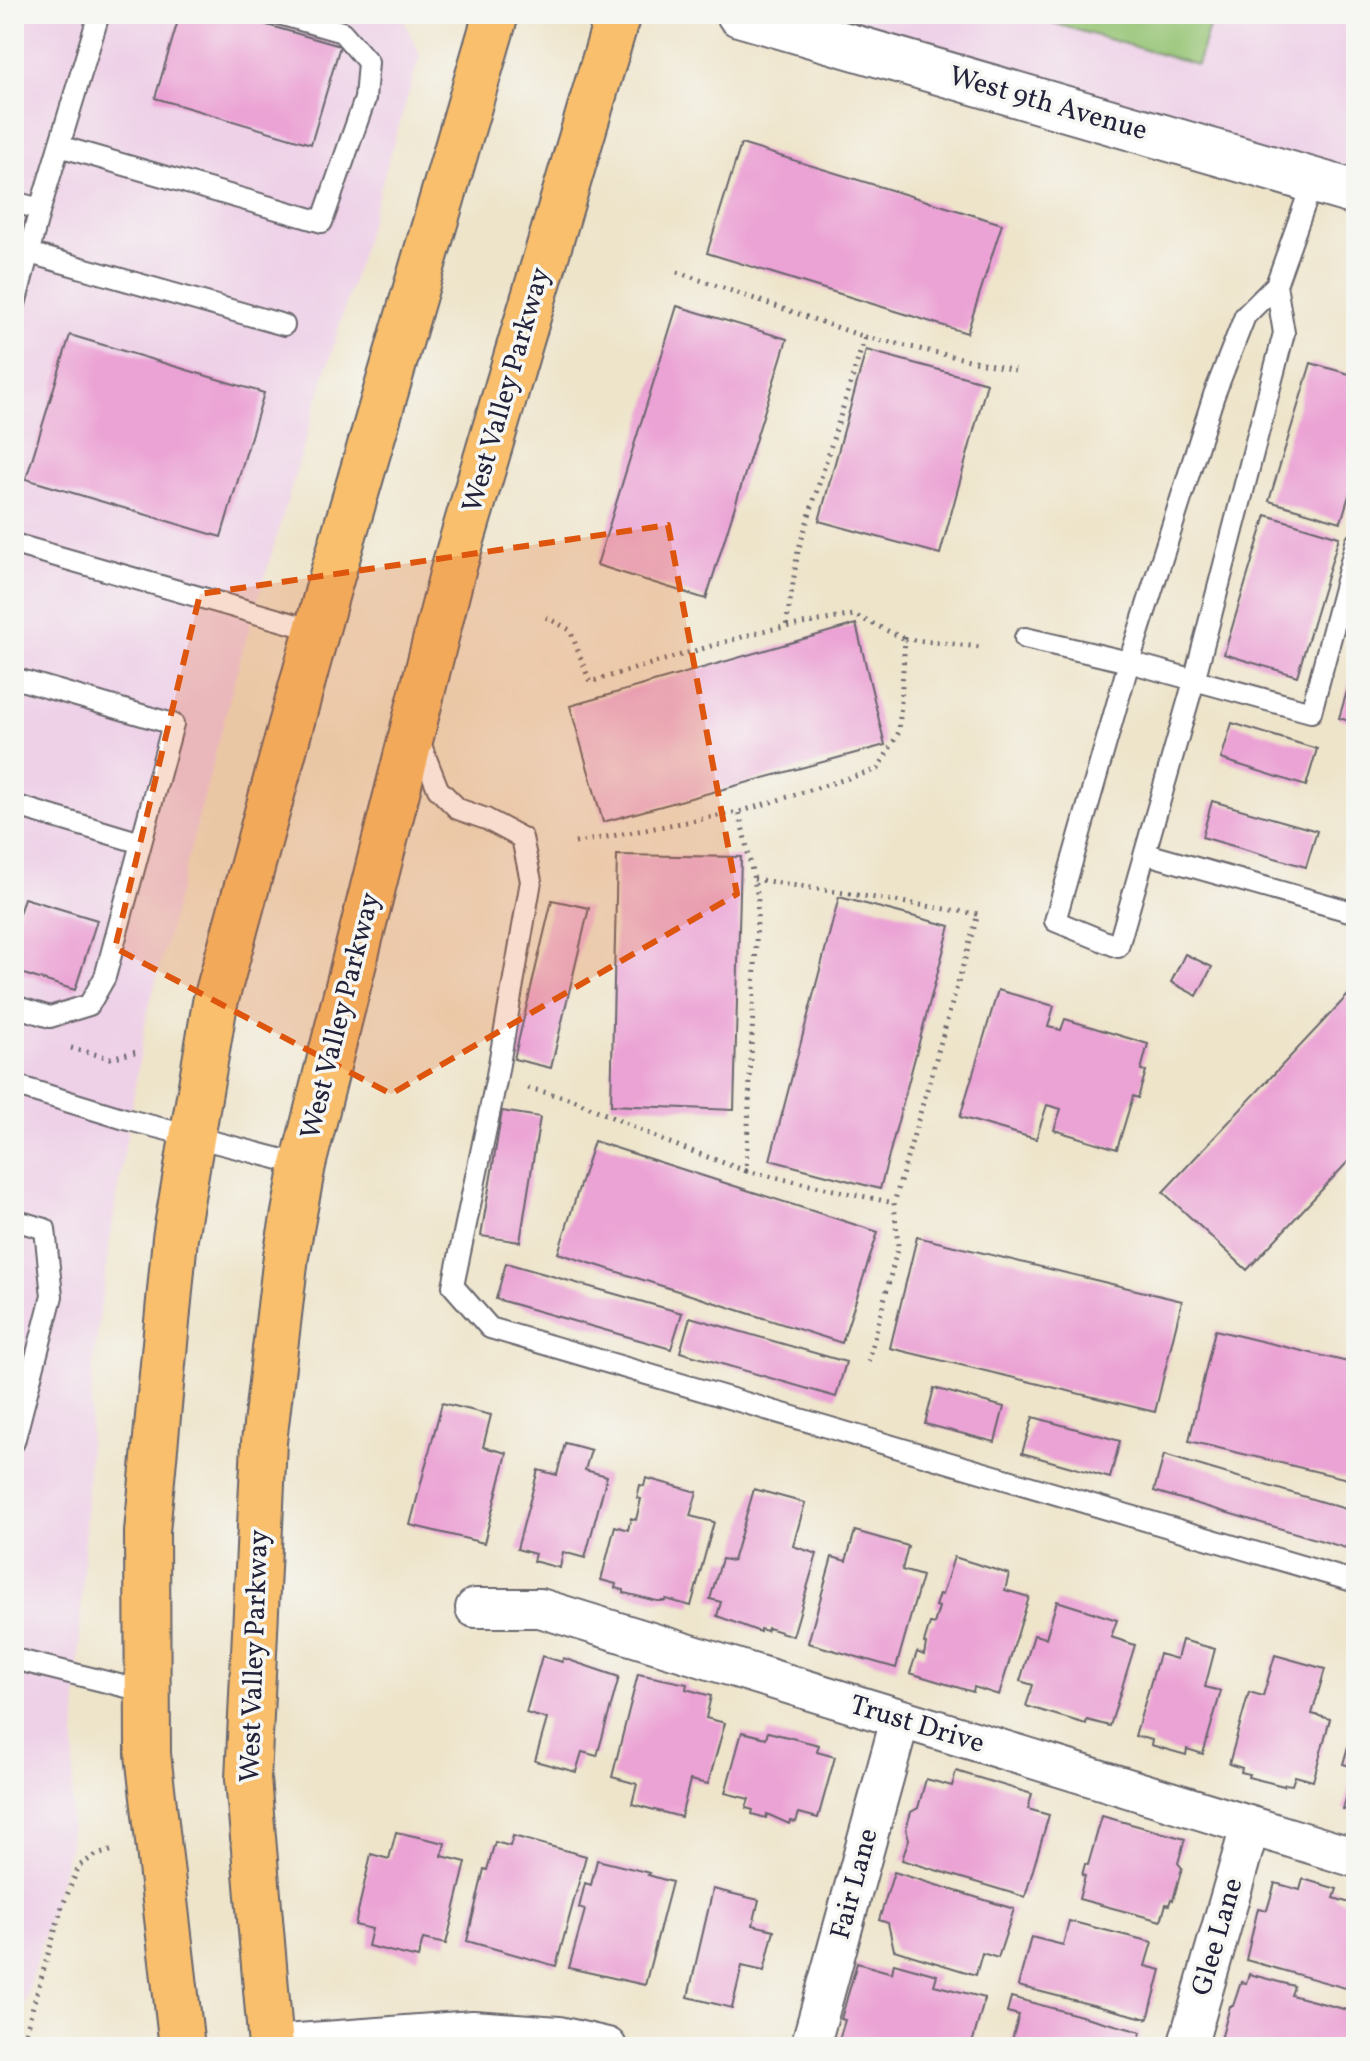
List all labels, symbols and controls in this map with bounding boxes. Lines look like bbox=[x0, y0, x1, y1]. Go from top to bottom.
street label: West 9th Avenue bbox=[944, 57, 1152, 151]
street label: West Valley Parkway bbox=[453, 263, 561, 517]
street label: West Valley Parkway bbox=[291, 888, 391, 1144]
street label: West Valley Parkway bbox=[231, 1529, 279, 1783]
street label: Trust Drive bbox=[845, 1686, 989, 1764]
street label: Fair Lane bbox=[821, 1824, 889, 1944]
street label: Glee Lane bbox=[1183, 1874, 1253, 2000]

